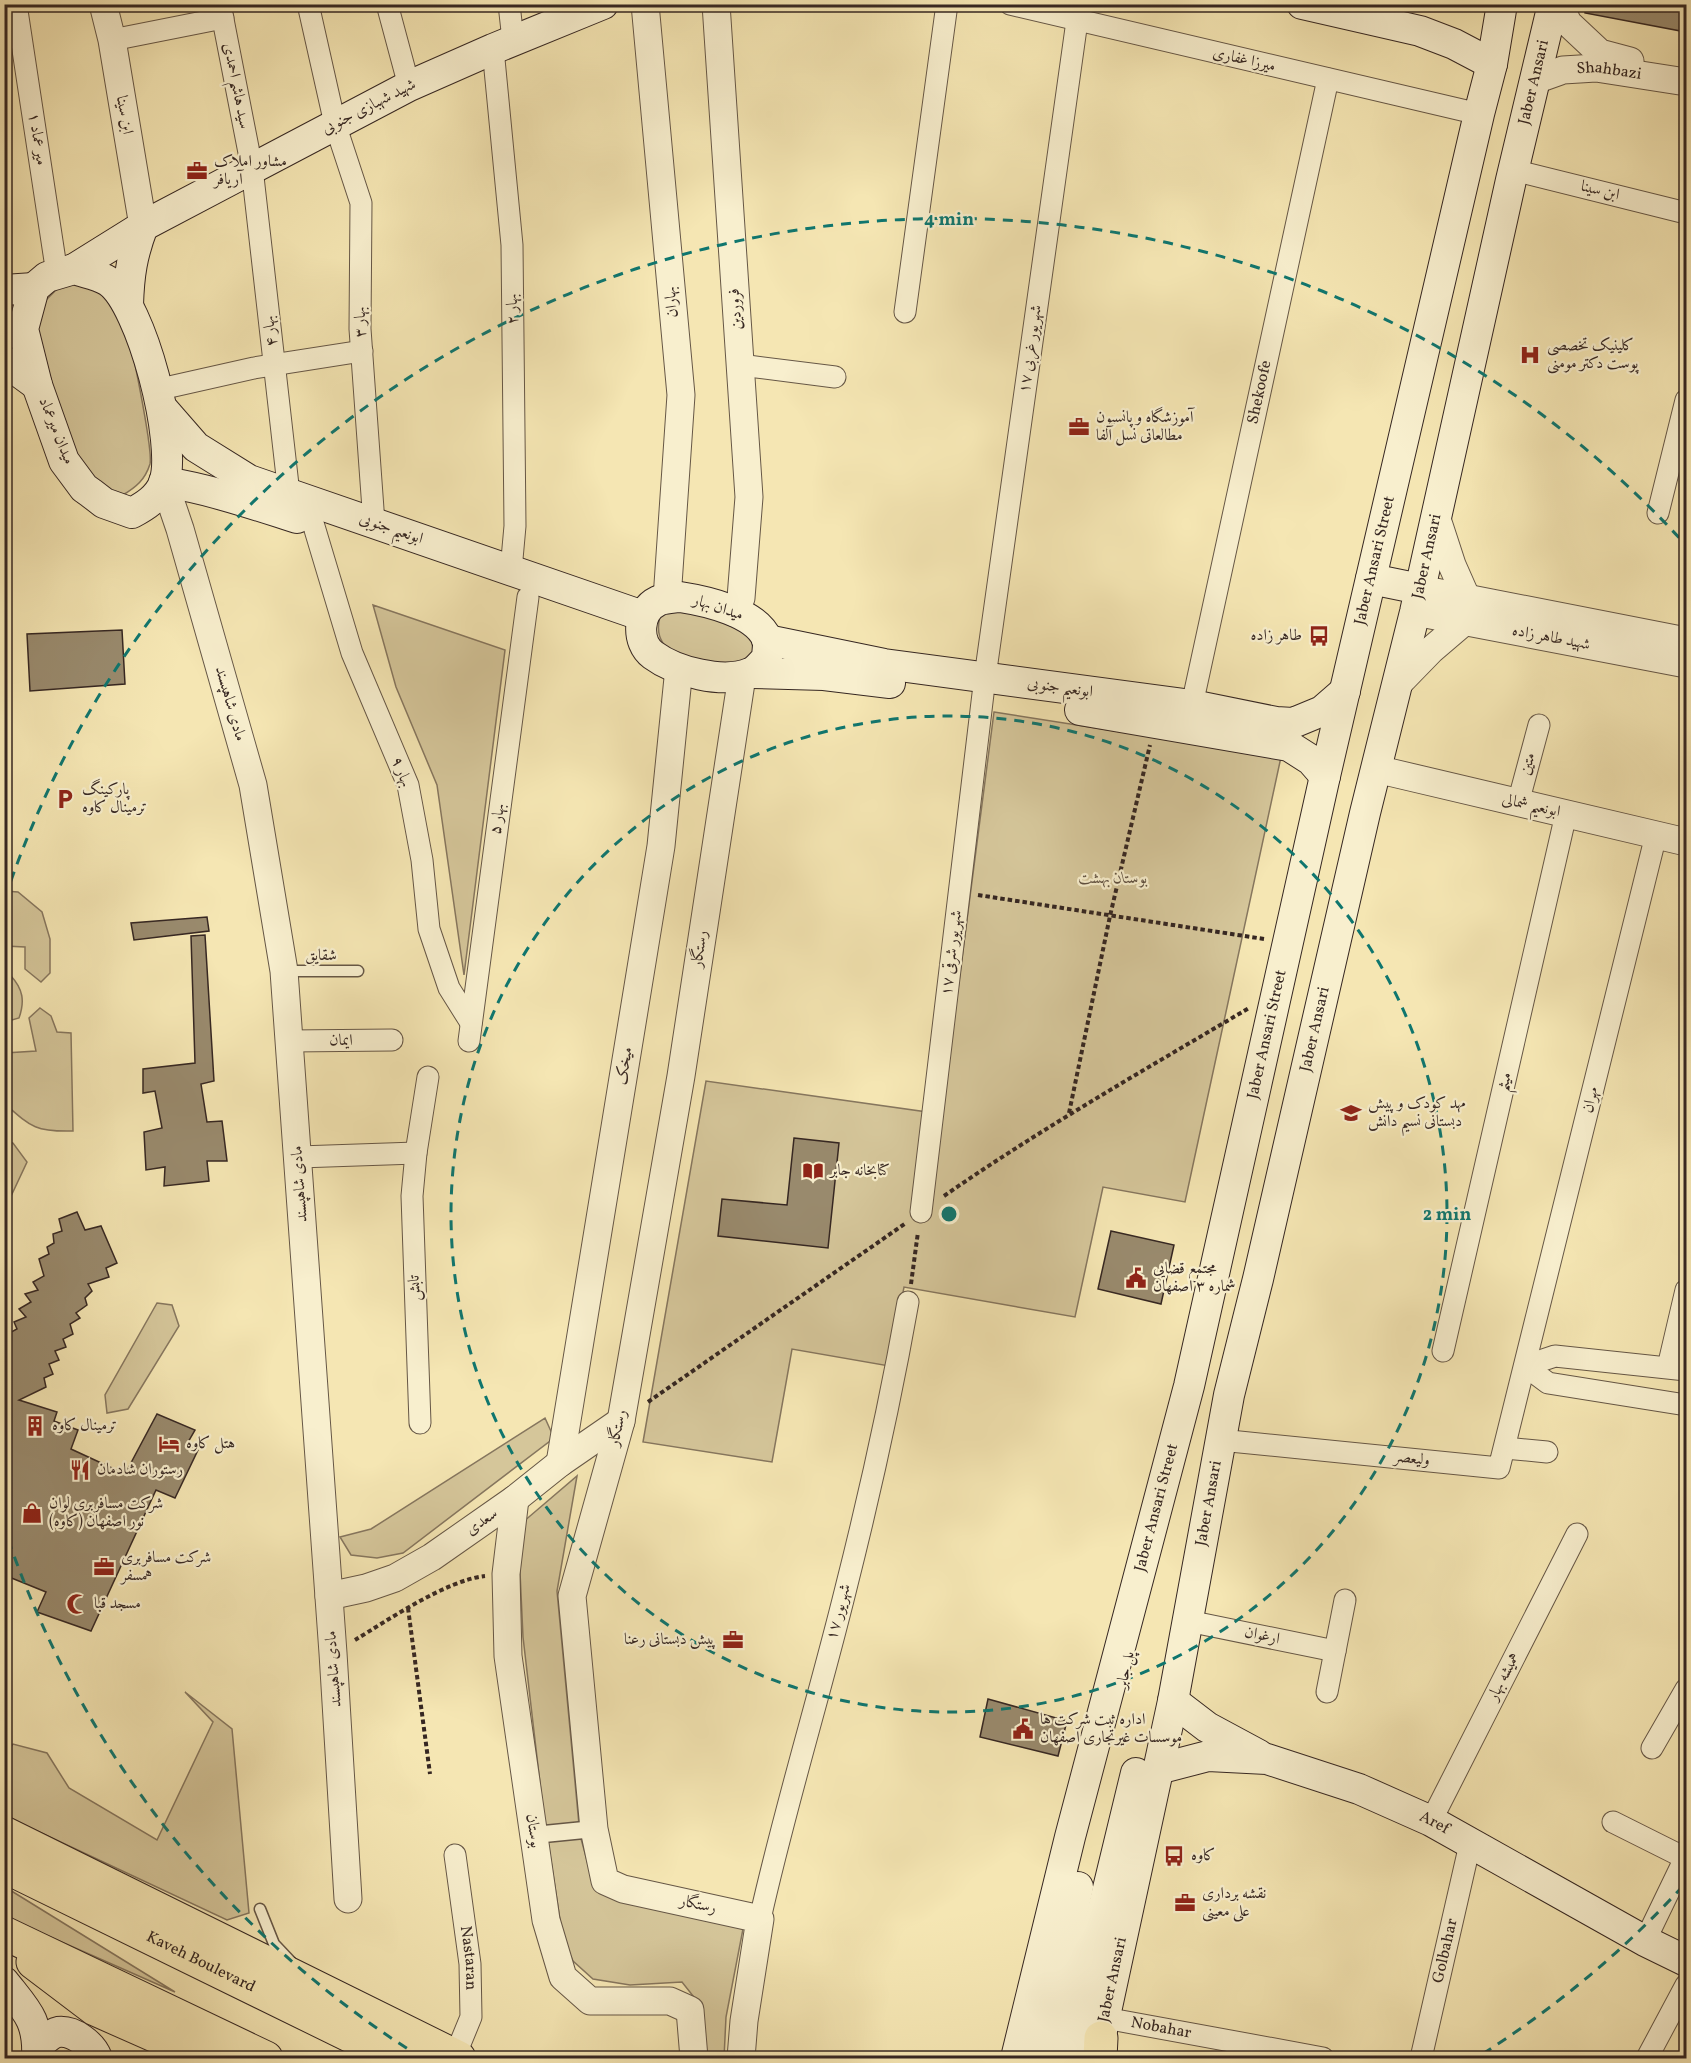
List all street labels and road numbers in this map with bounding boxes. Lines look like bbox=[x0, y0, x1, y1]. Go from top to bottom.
street label: Jaber Ansari bbox=[1514, 37, 1555, 127]
street label: سید هاشم احمدی bbox=[213, 41, 255, 132]
street label: میرزا غفاری bbox=[1210, 42, 1278, 78]
street label: Shahbazi bbox=[1576, 57, 1643, 86]
street label: شهید شهبازی جنوبی bbox=[318, 74, 420, 140]
street label: ابن سینا bbox=[110, 94, 138, 136]
street label: میر عماد ۱ bbox=[22, 111, 52, 167]
street label: ابن سینا bbox=[1578, 176, 1622, 206]
street label: بهاران bbox=[660, 286, 684, 318]
street label: فروردین bbox=[724, 288, 748, 330]
street label: بهار ۲ bbox=[502, 293, 524, 325]
street label: ۱۷ شهریور غربی bbox=[1014, 304, 1048, 394]
street label: بهار ۳ bbox=[350, 306, 372, 338]
street label: بهار ۴ bbox=[258, 314, 284, 348]
street label: Shekoofe bbox=[1242, 358, 1278, 426]
street label: میدان میرعماد bbox=[33, 394, 79, 468]
street label: Jaber Ansari Street bbox=[1349, 494, 1401, 627]
street label: ابونعیم جنوبی bbox=[355, 508, 426, 554]
street label: Jaber Ansari bbox=[1407, 512, 1448, 601]
street label: میدان بهار bbox=[688, 589, 746, 627]
street label: شهید طاهر زاده bbox=[1510, 620, 1592, 656]
street label: مادی شاهپسند bbox=[209, 664, 251, 744]
street label: ابونعیم جنوبی bbox=[1025, 673, 1094, 707]
street label: متین bbox=[1514, 750, 1542, 778]
street label: بهار ۹ bbox=[385, 754, 417, 790]
street label: ابونعیم شمالی bbox=[1499, 789, 1562, 827]
street label: بهار ۵ bbox=[485, 802, 511, 836]
street label: ۱۷ شهریور شرقی bbox=[936, 909, 968, 997]
street label: رستگار bbox=[685, 929, 714, 971]
street label: شقایق bbox=[305, 945, 337, 967]
street label: Jaber Ansari Street bbox=[1242, 967, 1293, 1101]
street label: Jaber Ansari bbox=[1295, 984, 1336, 1074]
street label: ایمان bbox=[329, 1030, 353, 1052]
street label: میخک bbox=[611, 1046, 639, 1086]
street label: میثم bbox=[1492, 1070, 1522, 1095]
street label: مهران bbox=[1577, 1084, 1605, 1116]
street label: مادی شاهپسند bbox=[286, 1145, 314, 1223]
street label: تابش bbox=[404, 1274, 426, 1301]
street label: رستگار bbox=[602, 1407, 633, 1451]
street label: Jaber Ansari Street bbox=[1129, 1441, 1184, 1574]
street label: ولیعصر bbox=[1391, 1446, 1431, 1472]
street label: Jaber Ansari bbox=[1191, 1459, 1228, 1548]
street label: سعدی bbox=[461, 1503, 503, 1541]
street label: ۱۷ شهریور bbox=[821, 1582, 857, 1642]
street label: ارغوان bbox=[1242, 1622, 1282, 1650]
street label: مادی شاهپسند bbox=[320, 1630, 348, 1708]
street label: پل جابر bbox=[1111, 1648, 1141, 1693]
street label: همیشه بهار bbox=[1482, 1649, 1525, 1707]
street label: Aref bbox=[1416, 1806, 1454, 1841]
street label: بوستان bbox=[520, 1812, 546, 1850]
street label: رستگار bbox=[676, 1889, 719, 1920]
street label: Golbahar bbox=[1427, 1916, 1464, 1985]
street label: Nastaran bbox=[454, 1925, 481, 1990]
street label: Kaveh Boulevard bbox=[142, 1926, 259, 1998]
street label: Jaber Ansari bbox=[1093, 1935, 1133, 2025]
street label: Nobahar bbox=[1129, 2012, 1193, 2045]

